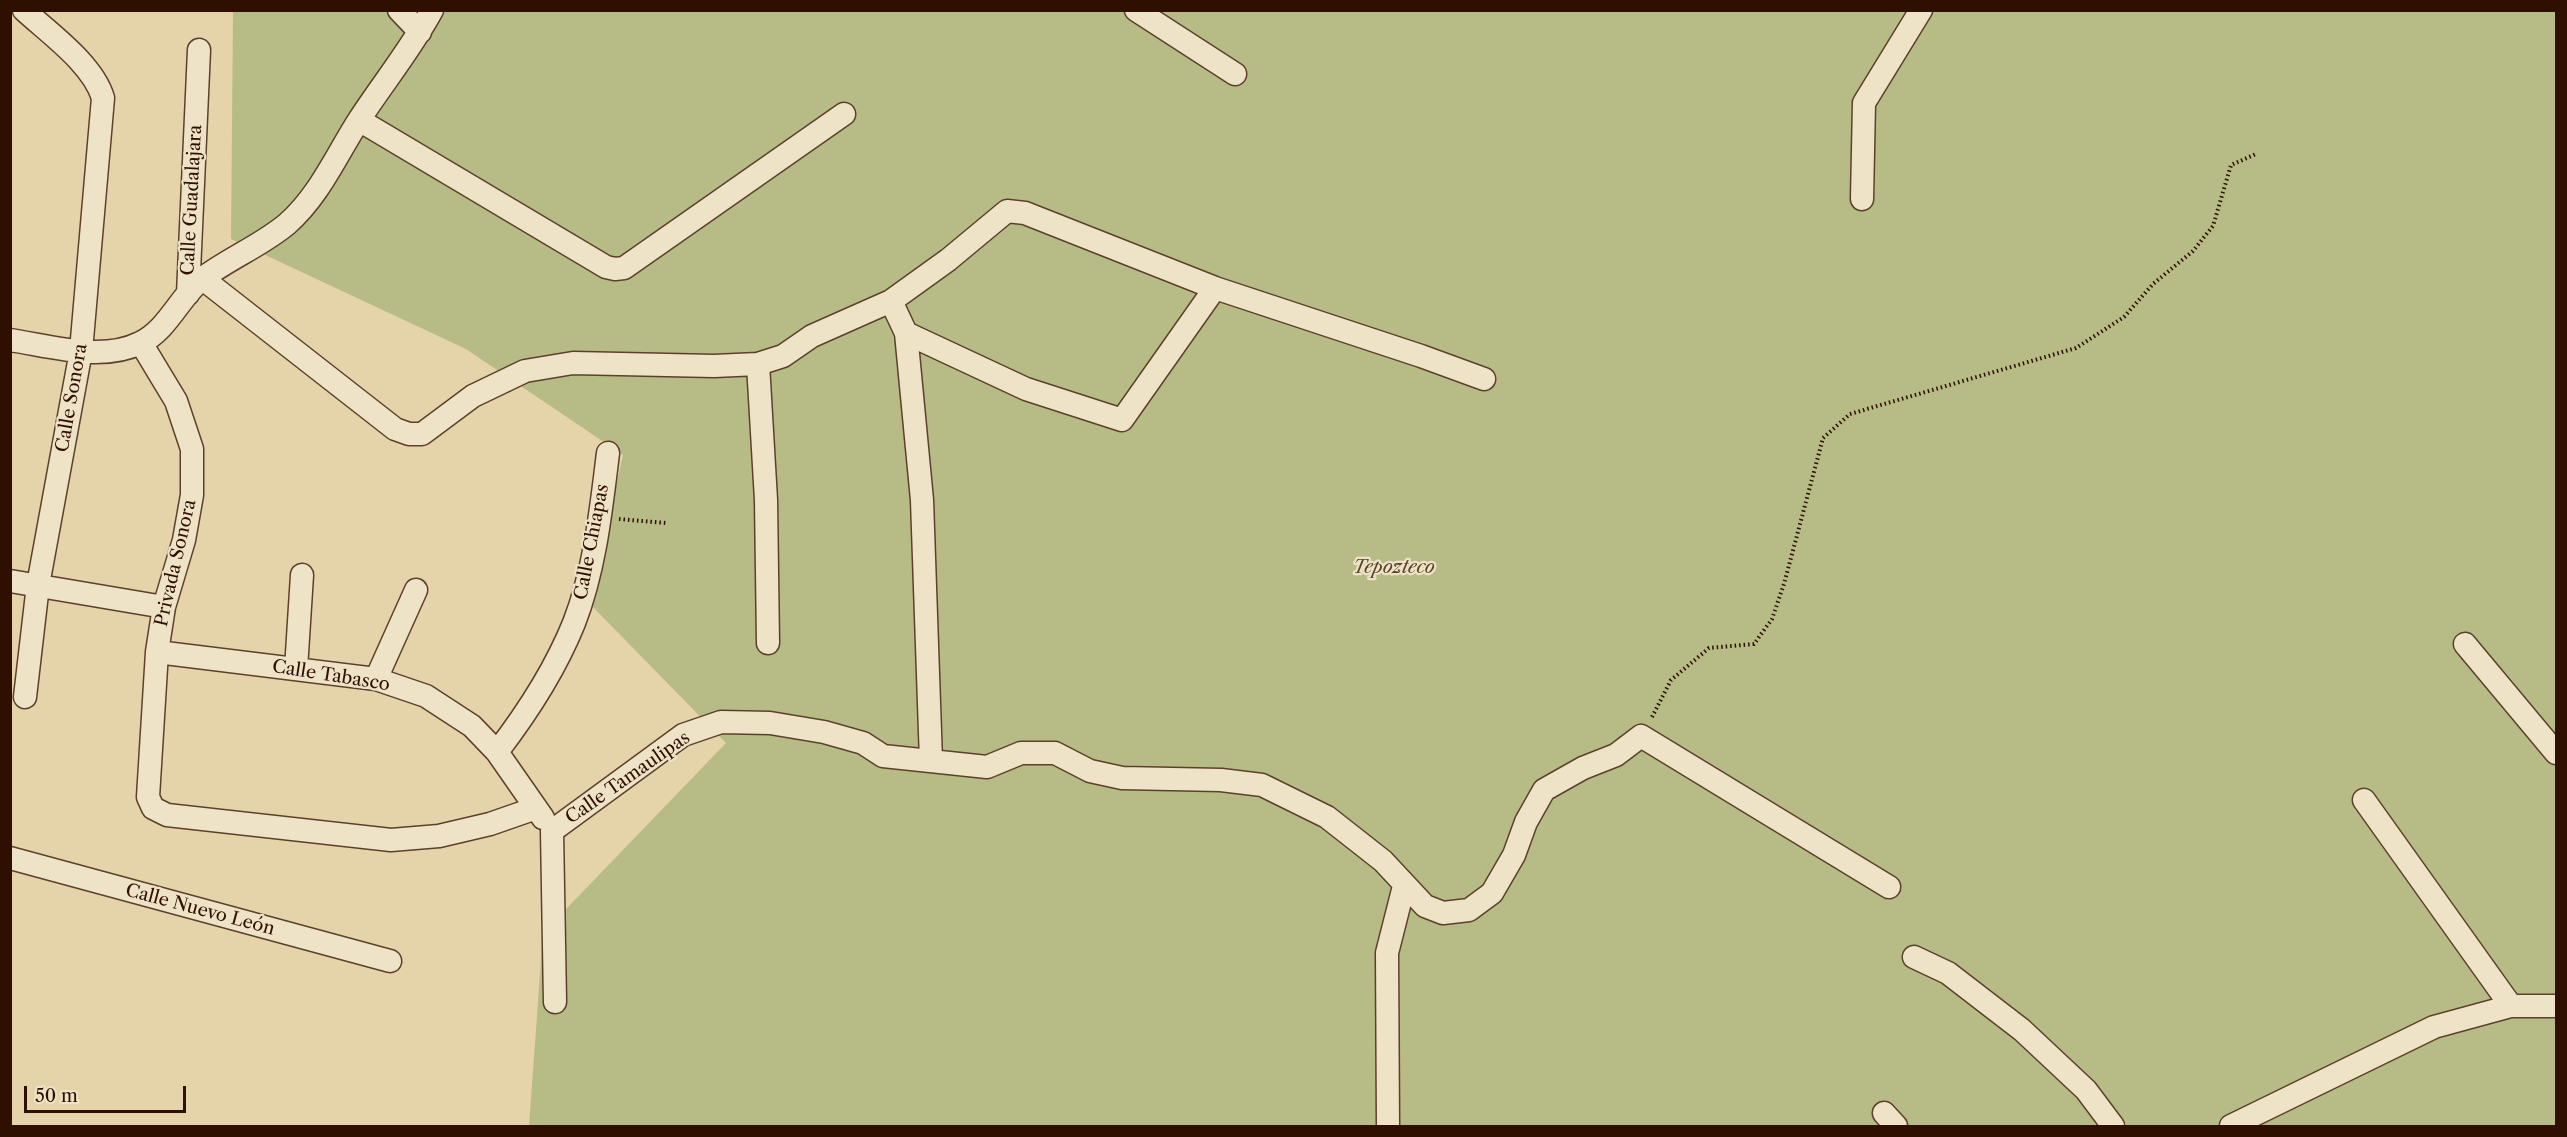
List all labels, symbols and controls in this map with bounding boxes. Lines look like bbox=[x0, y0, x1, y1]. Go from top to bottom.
street label: Calle Guadalajara bbox=[177, 124, 207, 276]
street label: Calle Sonora bbox=[52, 342, 92, 454]
street label: Calle Chiapas bbox=[570, 482, 614, 602]
street label: Privada Sonora bbox=[151, 497, 201, 629]
park label: Tepozteco bbox=[1353, 557, 1435, 579]
street label: Calle Tabasco bbox=[271, 656, 391, 696]
street label: Calle Tamaulipas bbox=[562, 727, 694, 829]
street label: Calle Nuevo León bbox=[123, 880, 277, 940]
scale bar bbox=[27, 1074, 189, 1112]
text: 50 m bbox=[35, 1085, 78, 1107]

